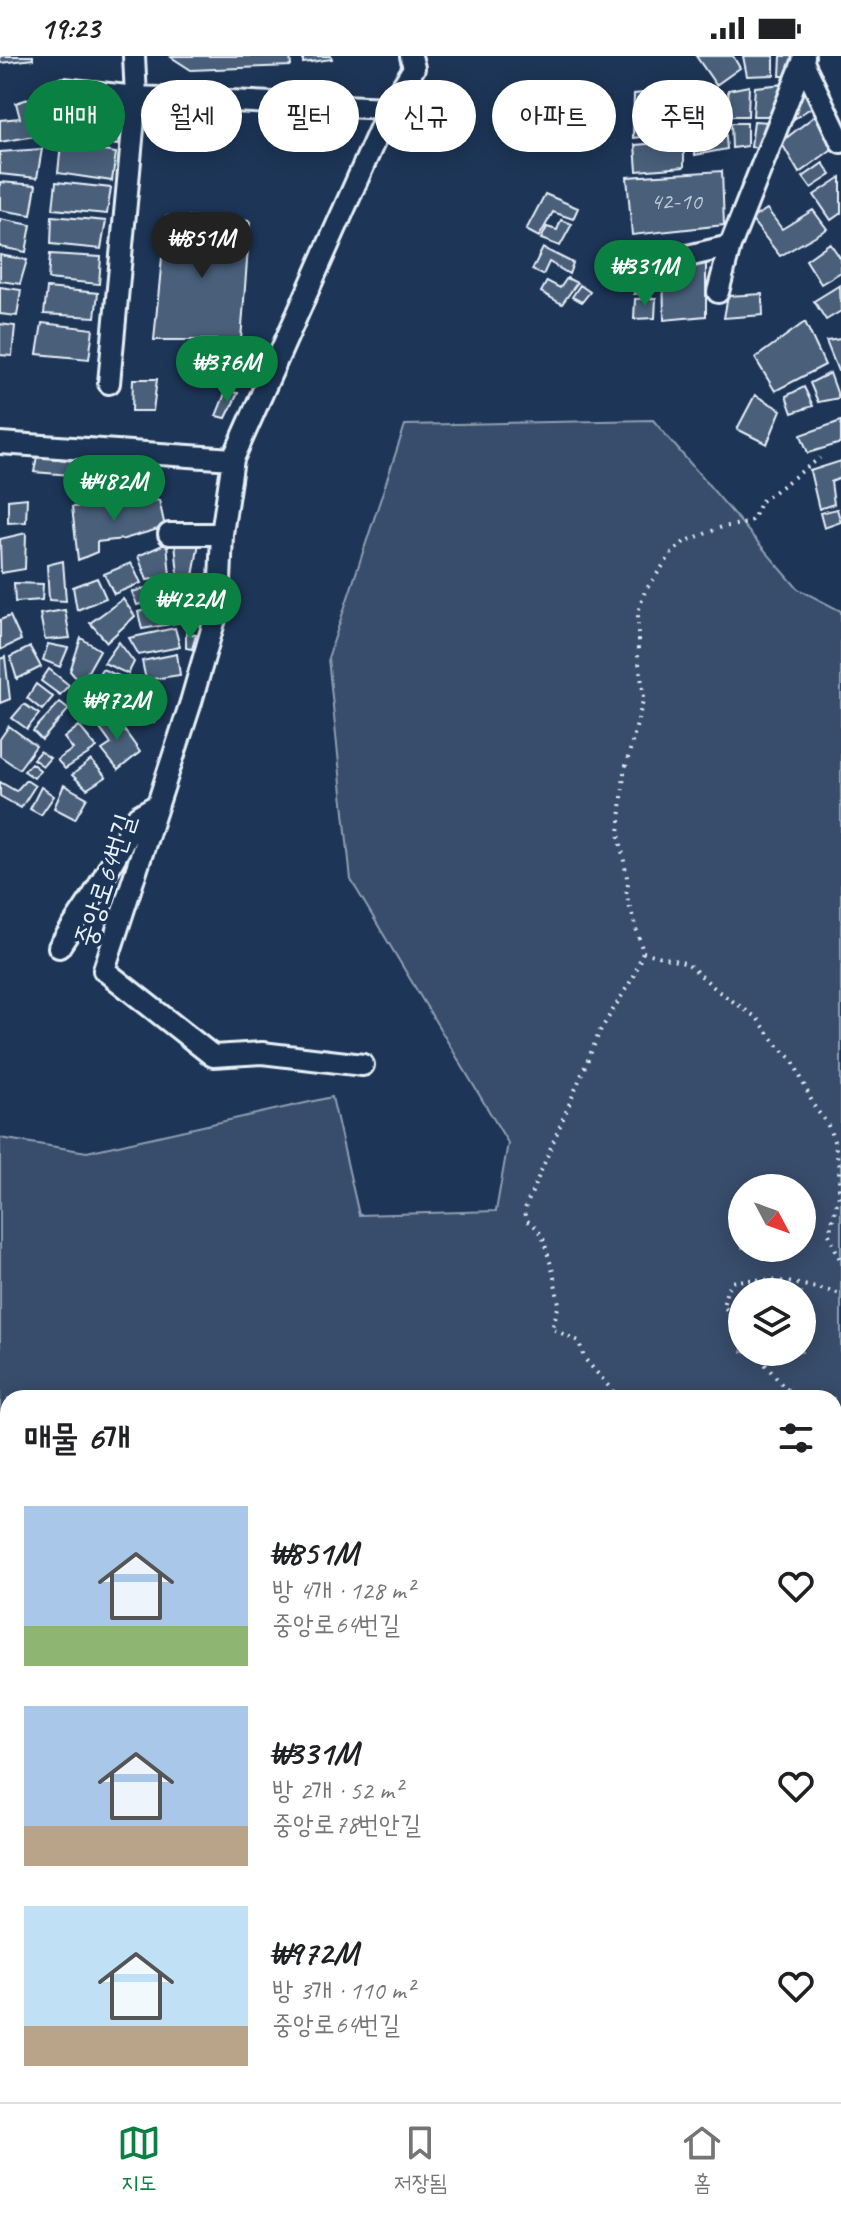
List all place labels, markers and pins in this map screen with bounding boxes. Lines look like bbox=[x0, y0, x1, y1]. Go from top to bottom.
pin: ₩851M bbox=[146, 212, 258, 280]
pin: ₩331M bbox=[589, 240, 701, 308]
pin: ₩376M bbox=[171, 336, 283, 404]
pin: ₩482M bbox=[58, 455, 170, 523]
pin: ₩422M bbox=[134, 573, 246, 641]
pin: ₩972M bbox=[61, 674, 173, 742]

